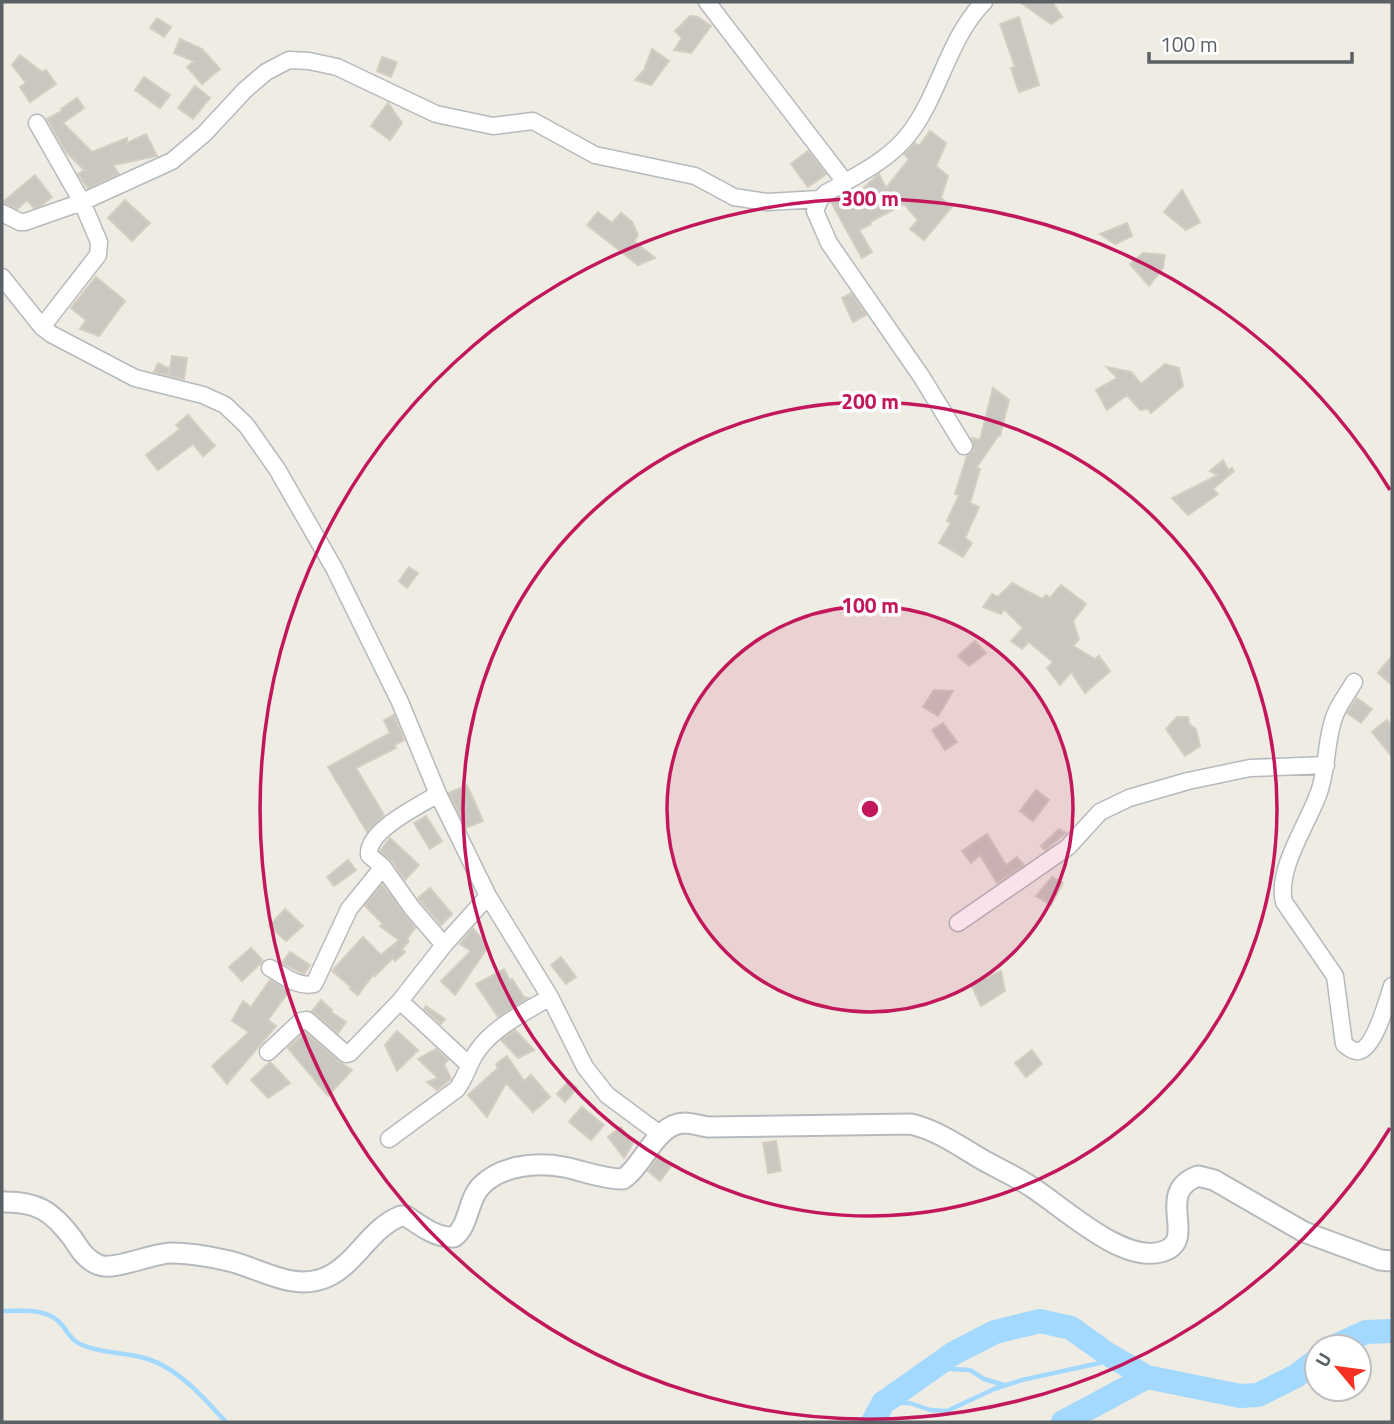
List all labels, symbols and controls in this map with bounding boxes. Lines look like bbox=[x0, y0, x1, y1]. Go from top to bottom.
scale bar bbox=[1149, 21, 1352, 65]
text: 100 m bbox=[1160, 28, 1217, 60]
text: 300 m bbox=[841, 182, 899, 214]
text: 200 m bbox=[841, 385, 899, 417]
text: 100 m bbox=[841, 589, 899, 621]
centre of rings bbox=[858, 797, 882, 821]
north arrow bbox=[1303, 1333, 1373, 1403]
text: U bbox=[1307, 1347, 1338, 1372]

